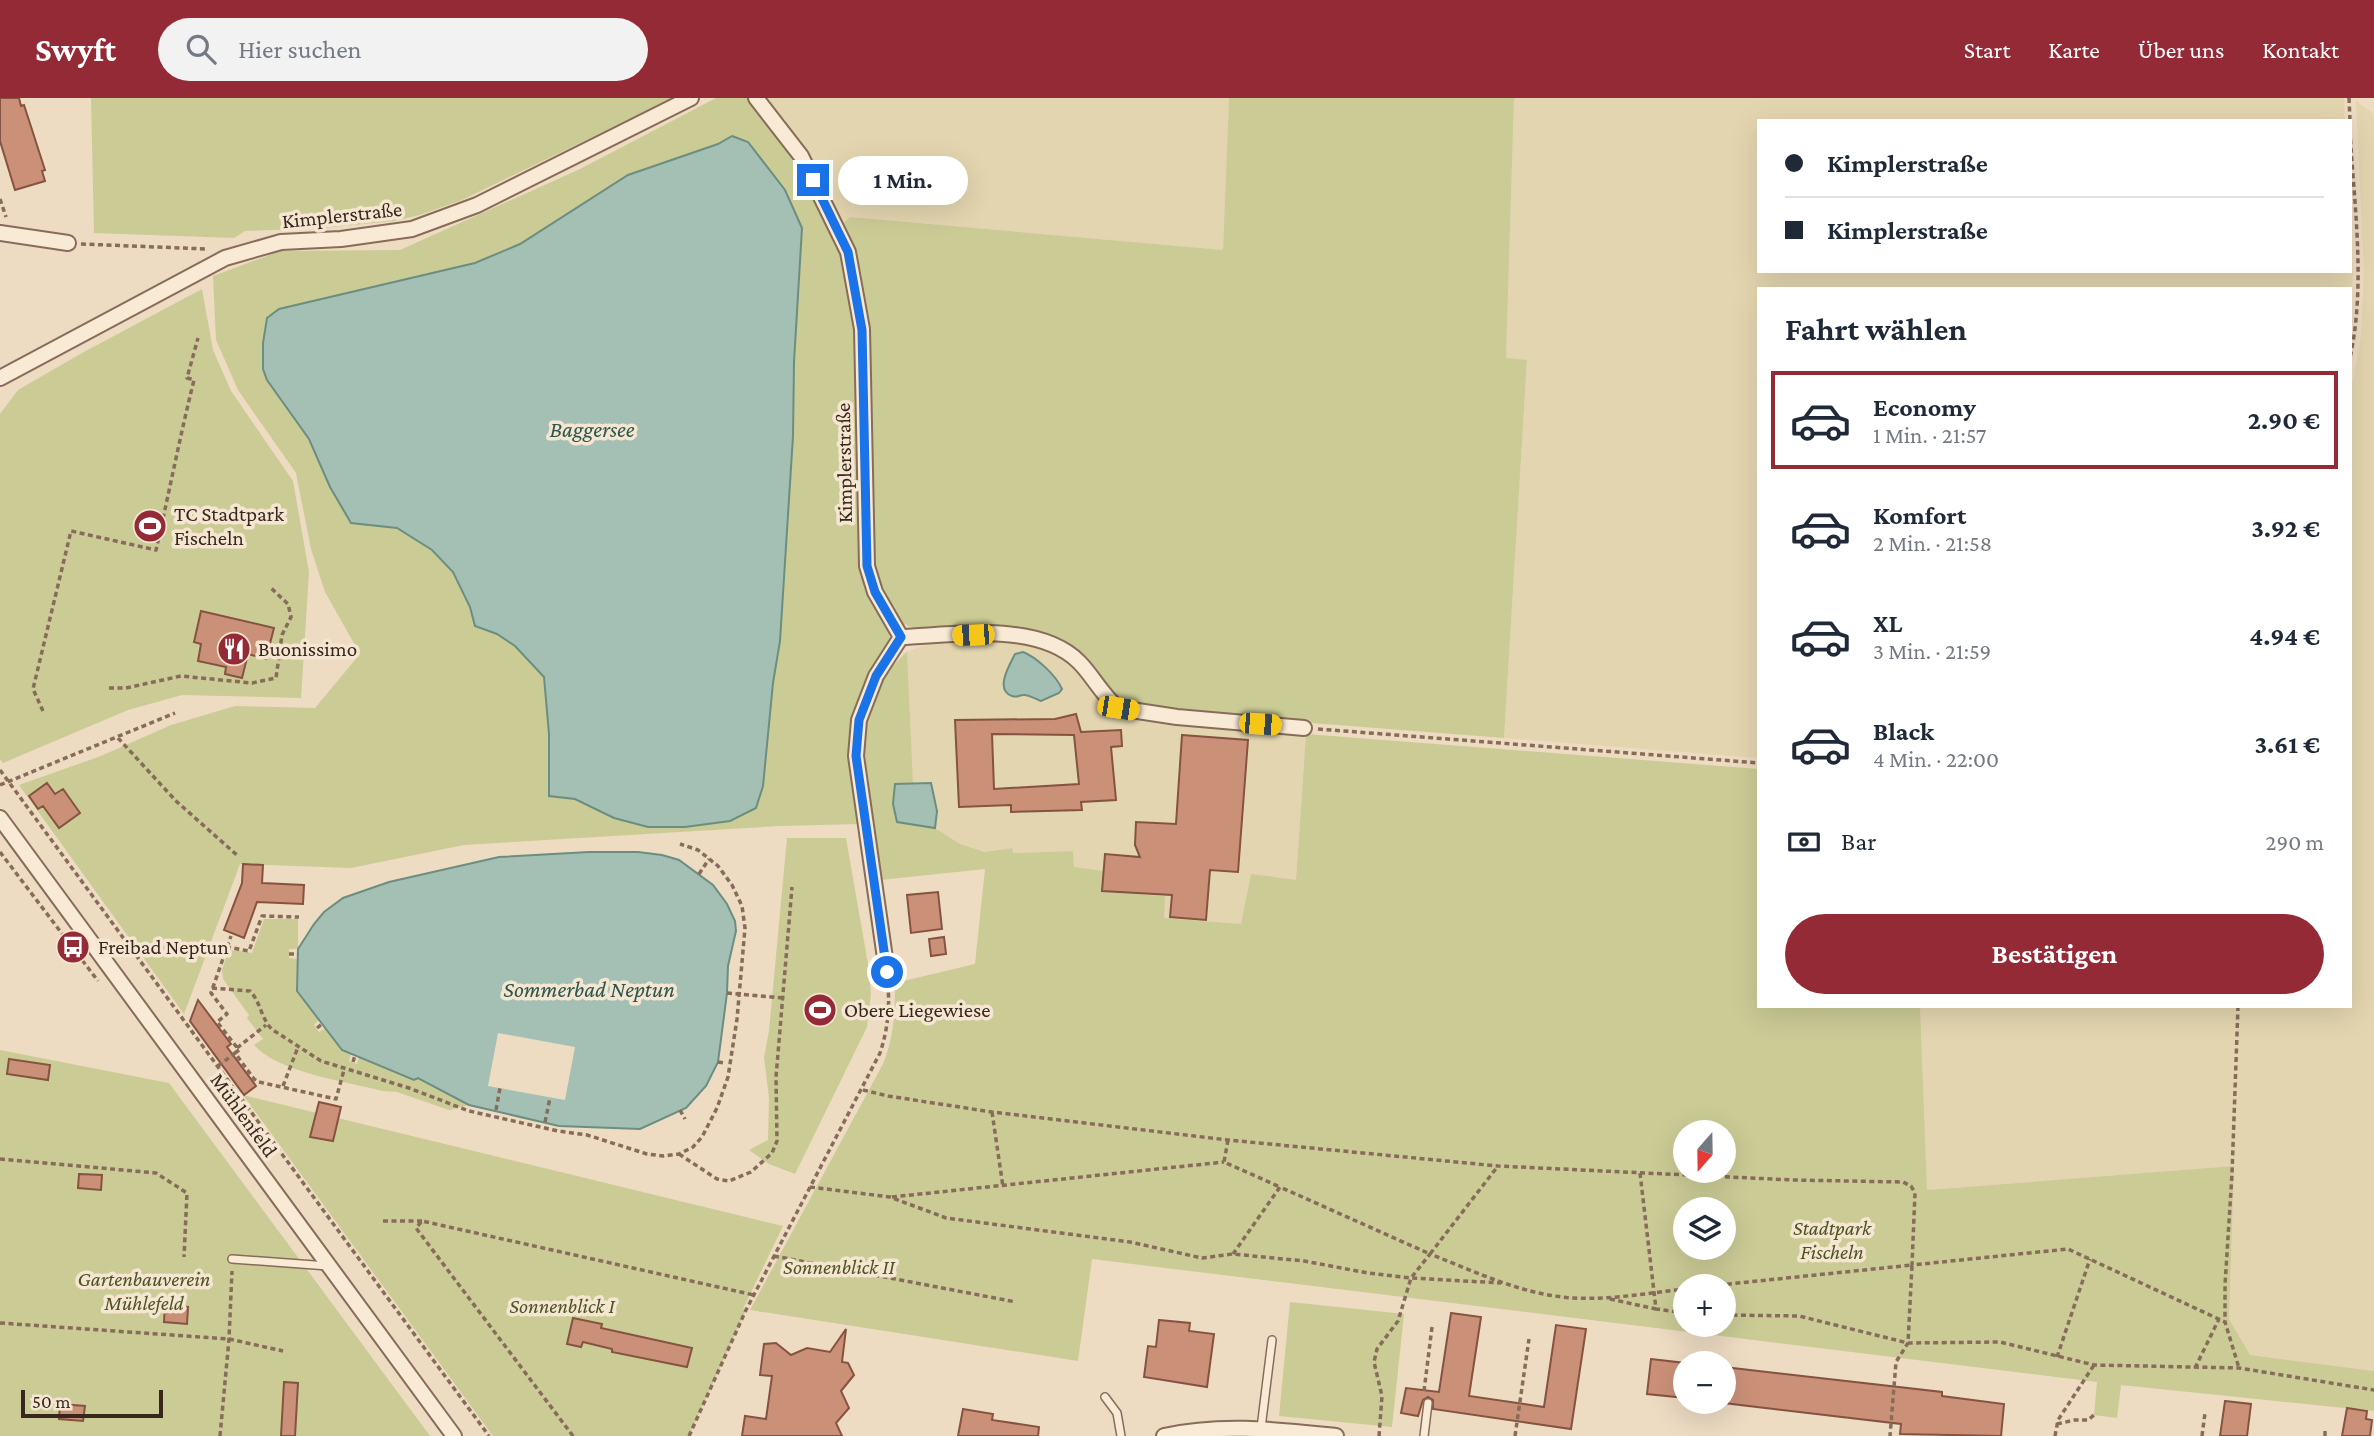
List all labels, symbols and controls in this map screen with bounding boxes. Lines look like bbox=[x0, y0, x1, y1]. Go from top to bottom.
search box bbox=[158, 18, 648, 81]
icon: search bbox=[182, 30, 220, 68]
text: Swyft bbox=[35, 31, 116, 68]
text: Hier suchen bbox=[238, 35, 362, 64]
text: Start bbox=[1964, 36, 2010, 63]
text: Karte bbox=[2048, 36, 2100, 63]
text: Über uns bbox=[2138, 36, 2224, 63]
text: Kontakt bbox=[2262, 36, 2339, 63]
text: Kimplerstraße bbox=[1827, 149, 1988, 178]
callout: 1 Min. bbox=[838, 155, 967, 204]
route end bbox=[797, 164, 829, 196]
text: 1 Min. bbox=[873, 167, 933, 193]
street label: Kimplerstraße bbox=[281, 197, 403, 233]
text: Kimplerstraße bbox=[1827, 216, 1988, 245]
text: Fahrt wählen bbox=[1785, 311, 1967, 347]
icon: car bbox=[1789, 389, 1852, 452]
text: Economy bbox=[1873, 393, 1976, 422]
street label: Kimplerstraße bbox=[831, 403, 857, 523]
text: 2.90 € bbox=[2248, 406, 2320, 435]
water label: Baggersee bbox=[550, 416, 635, 442]
text: 1 Min. · 21:57 bbox=[1873, 422, 1986, 448]
icon: car bbox=[1789, 497, 1852, 560]
text: Komfort bbox=[1873, 501, 1966, 530]
place label: TC Stadtpark Fischeln bbox=[174, 502, 284, 550]
sports icon: TC Stadtpark Fischeln bbox=[131, 507, 169, 545]
text: 3.92 € bbox=[2251, 514, 2320, 543]
text: 2 Min. · 21:58 bbox=[1873, 530, 1992, 556]
icon: car bbox=[1789, 605, 1852, 668]
text: XL bbox=[1873, 609, 1902, 638]
text: 4.94 € bbox=[2249, 622, 2320, 651]
car bbox=[952, 624, 995, 646]
restaurant icon: Buonissimo bbox=[215, 630, 253, 668]
place label: Buonissimo bbox=[258, 637, 357, 661]
text: 3 Min. · 21:59 bbox=[1873, 638, 1991, 664]
car bbox=[1096, 694, 1141, 722]
car bbox=[1239, 712, 1282, 736]
icon: car bbox=[1789, 713, 1852, 776]
text: Black bbox=[1873, 717, 1934, 746]
text: 3.61 € bbox=[2254, 730, 2320, 759]
text: 4 Min. · 22:00 bbox=[1873, 746, 1999, 772]
icon: cash bbox=[1785, 823, 1823, 861]
text: Bar bbox=[1841, 827, 1877, 856]
text: 290 m bbox=[2266, 829, 2324, 855]
button: Bestätigen bbox=[1785, 914, 2324, 994]
bus stop icon: Freibad Neptun bbox=[54, 928, 92, 966]
place label: Freibad Neptun bbox=[98, 935, 229, 959]
route start bbox=[871, 956, 903, 988]
water label: Sommerbad Neptun bbox=[503, 976, 675, 1002]
sports icon: Obere Liegewiese bbox=[801, 991, 839, 1029]
place label: Obere Liegewiese bbox=[844, 998, 990, 1022]
street label: Mühlenfeld bbox=[206, 1068, 282, 1162]
north arrow bbox=[1673, 1120, 1736, 1183]
map controls bbox=[1673, 1120, 1736, 1414]
button: layers bbox=[1673, 1197, 1736, 1260]
park label: Stadtpark Fischeln bbox=[1793, 1216, 1872, 1264]
park label: Sonnenblick II bbox=[783, 1255, 896, 1279]
park label: Gartenbauverein Mühlefeld bbox=[78, 1267, 210, 1315]
button: + bbox=[1673, 1274, 1736, 1337]
park label: Sonnenblick I bbox=[509, 1294, 615, 1318]
button: − bbox=[1673, 1351, 1736, 1414]
scale bar bbox=[21, 1387, 163, 1419]
text: 50 m bbox=[32, 1391, 71, 1412]

